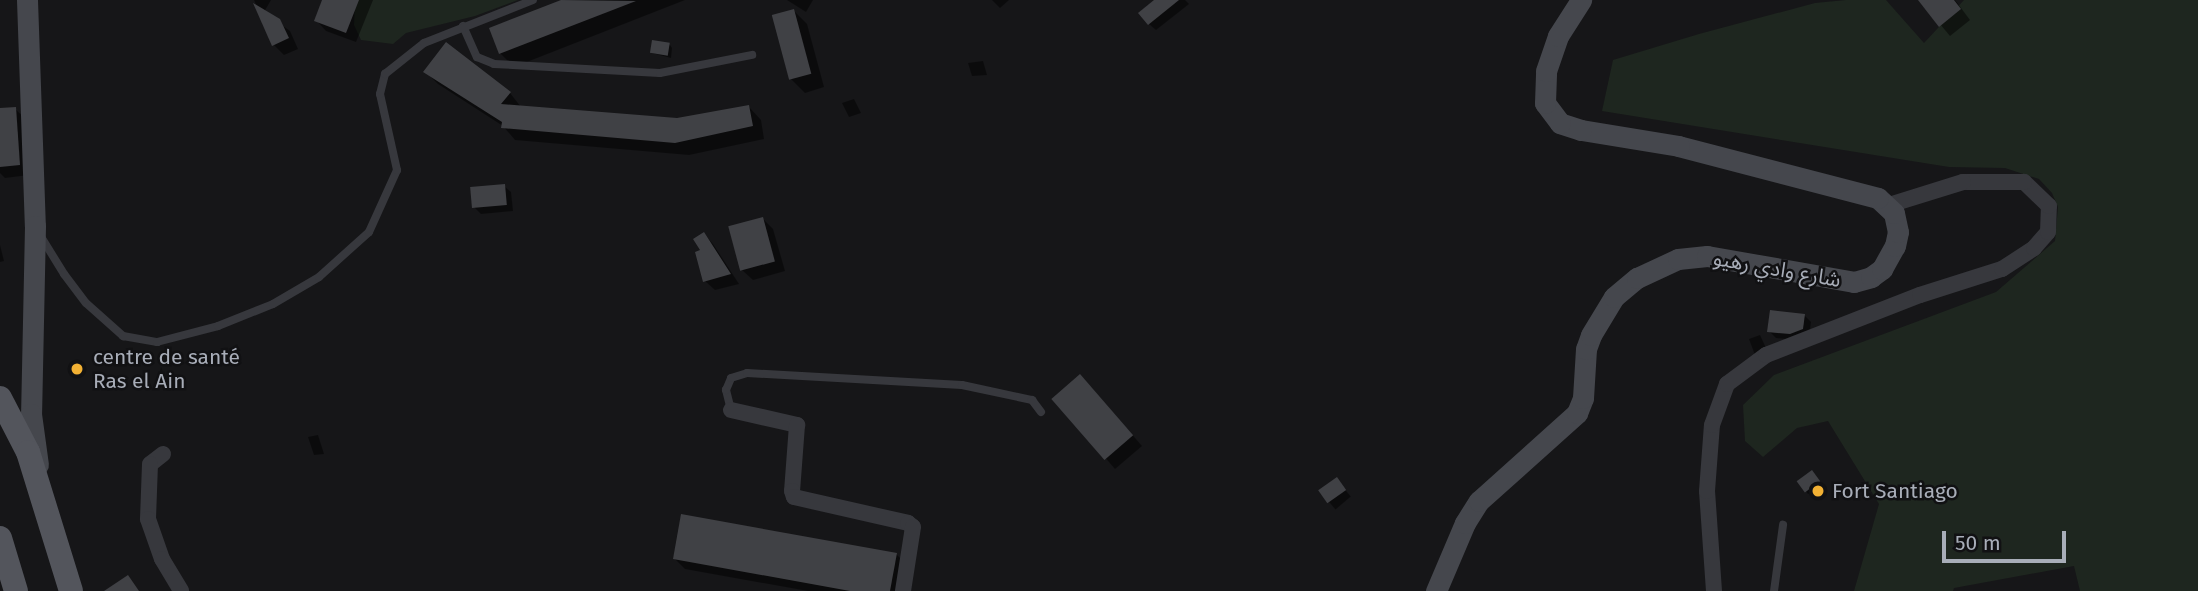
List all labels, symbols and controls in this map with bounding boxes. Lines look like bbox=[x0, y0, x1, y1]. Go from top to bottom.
street label: شارع وادي رهيو bbox=[1711, 245, 1843, 293]
place label: centre de santé Ras el Ain bbox=[93, 344, 240, 394]
marker: centre de santé Ras el Ain bbox=[67, 359, 87, 379]
place label: Fort Santiago bbox=[1832, 478, 1958, 504]
marker: Fort Santiago bbox=[1810, 483, 1826, 499]
scale bar bbox=[1946, 518, 2070, 562]
text: 50 m bbox=[1955, 530, 2001, 556]

